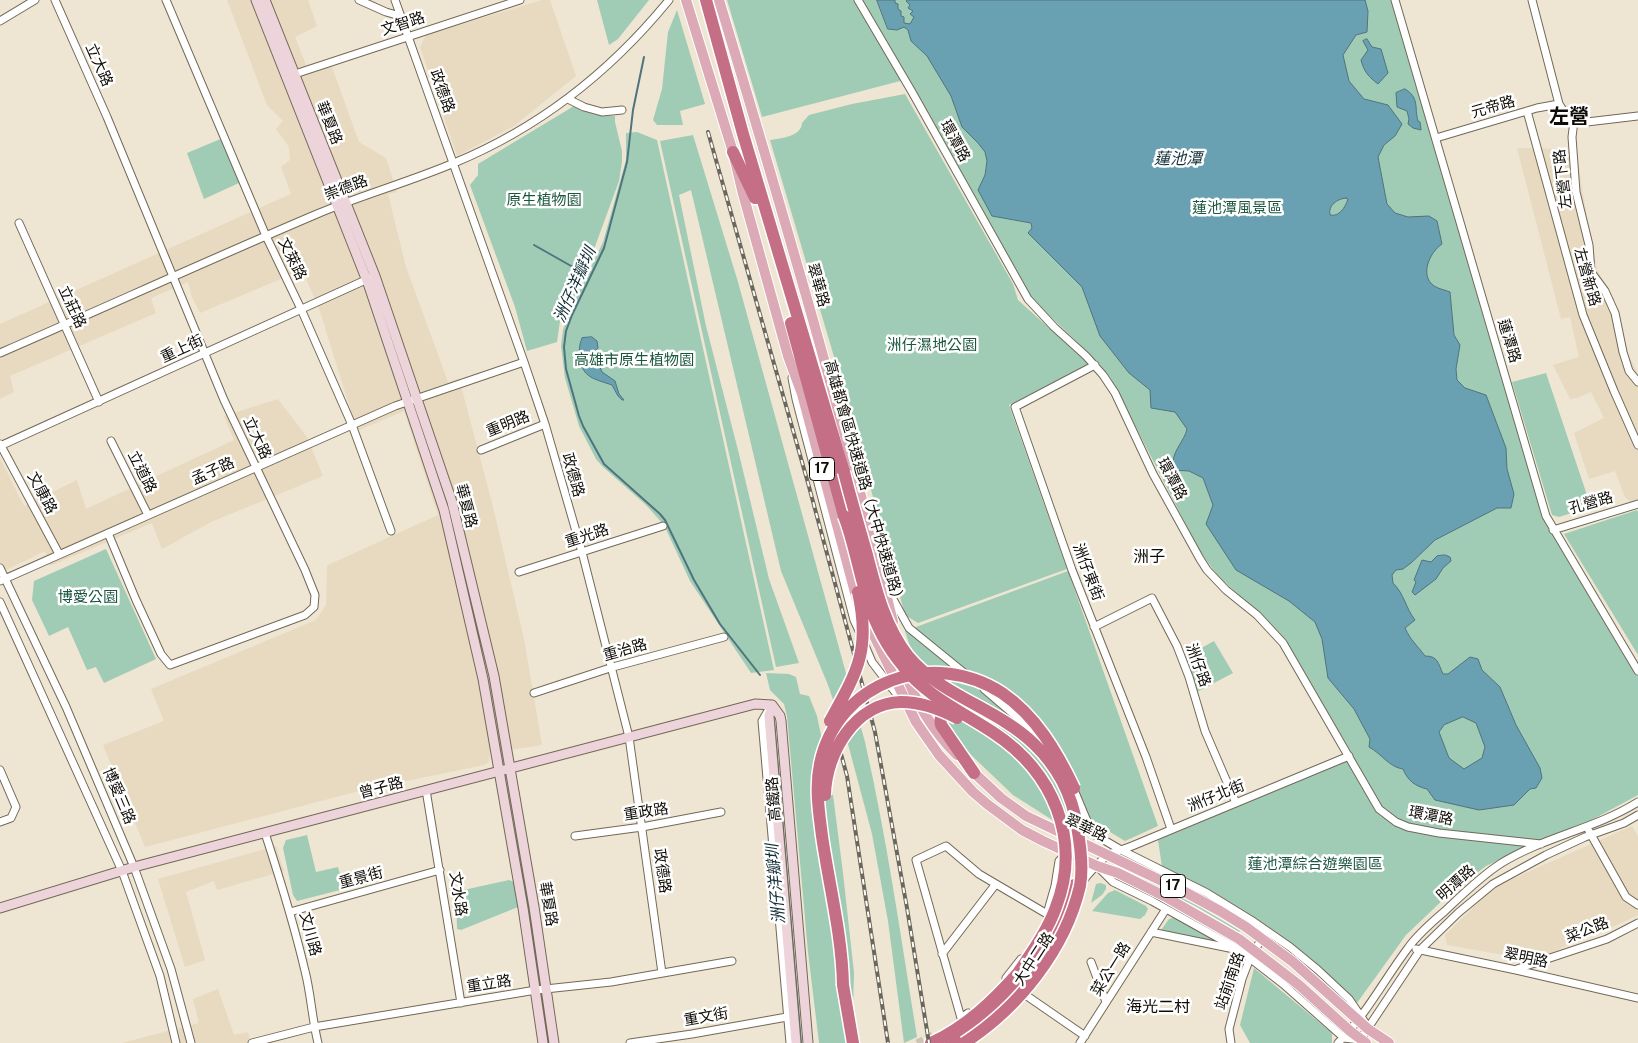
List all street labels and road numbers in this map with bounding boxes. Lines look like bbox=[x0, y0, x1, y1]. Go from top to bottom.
street label: 文智路 bbox=[379, 8, 427, 40]
street label: 立大路 bbox=[82, 41, 116, 89]
street label: 政德路 bbox=[426, 67, 458, 115]
street label: 元帝路 bbox=[1469, 92, 1517, 122]
street label: 華夏路 bbox=[312, 99, 346, 147]
street label: 環潭路 bbox=[936, 117, 974, 165]
street label: 左營下路 bbox=[1550, 148, 1576, 210]
street label: 崇德路 bbox=[322, 172, 370, 204]
street label: 文萊路 bbox=[274, 235, 310, 283]
street label: 左營新路 bbox=[1570, 246, 1604, 308]
street label: 翠華路 bbox=[803, 261, 833, 309]
street label: 立莊路 bbox=[54, 283, 90, 331]
street label: 蓮潭路 bbox=[1494, 317, 1524, 365]
street label: 重上街 bbox=[158, 331, 206, 367]
street label: 高雄都會區快速道路（大中快速道路） bbox=[820, 358, 908, 608]
street label: 重明路 bbox=[484, 407, 532, 441]
street label: 立大路 bbox=[239, 414, 275, 462]
street label: 立道路 bbox=[124, 448, 160, 496]
street label: 政德路 bbox=[558, 451, 588, 499]
street label: 孟子路 bbox=[189, 454, 237, 488]
street label: 環潭路 bbox=[1153, 455, 1191, 503]
road number: 17 bbox=[810, 458, 834, 480]
street label: 文康路 bbox=[23, 469, 61, 517]
street label: 華夏路 bbox=[451, 482, 481, 530]
street label: 孔營路 bbox=[1567, 488, 1615, 518]
street label: 重光路 bbox=[563, 520, 611, 552]
street label: 洲仔東街 bbox=[1069, 541, 1107, 603]
street label: 重治路 bbox=[601, 635, 649, 665]
street label: 洲仔路 bbox=[1182, 641, 1214, 689]
street label: 博愛三路 bbox=[99, 765, 139, 827]
street label: 曾子路 bbox=[357, 773, 405, 803]
street label: 高鐵路 bbox=[763, 776, 785, 822]
street label: 洲仔北街 bbox=[1185, 776, 1247, 816]
street label: 重政路 bbox=[622, 800, 670, 824]
street label: 環潭路 bbox=[1407, 803, 1455, 829]
street label: 翠華路 bbox=[1062, 810, 1110, 846]
street label: 政德路 bbox=[650, 847, 674, 895]
street label: 明潭路 bbox=[1433, 861, 1479, 905]
street label: 重景街 bbox=[337, 863, 385, 893]
street label: 文水路 bbox=[446, 870, 470, 918]
road number: 17 bbox=[1160, 874, 1186, 898]
street label: 華夏路 bbox=[535, 880, 561, 928]
street label: 文川路 bbox=[295, 910, 325, 958]
street label: 菜公路 bbox=[1563, 914, 1611, 946]
street label: 大中二路 bbox=[1010, 929, 1058, 989]
street label: 菜公一路 bbox=[1087, 939, 1135, 999]
street label: 翠明路 bbox=[1502, 945, 1550, 971]
street label: 站前南路 bbox=[1212, 950, 1248, 1012]
street label: 重立路 bbox=[465, 972, 513, 996]
street label: 重文街 bbox=[682, 1004, 730, 1030]

